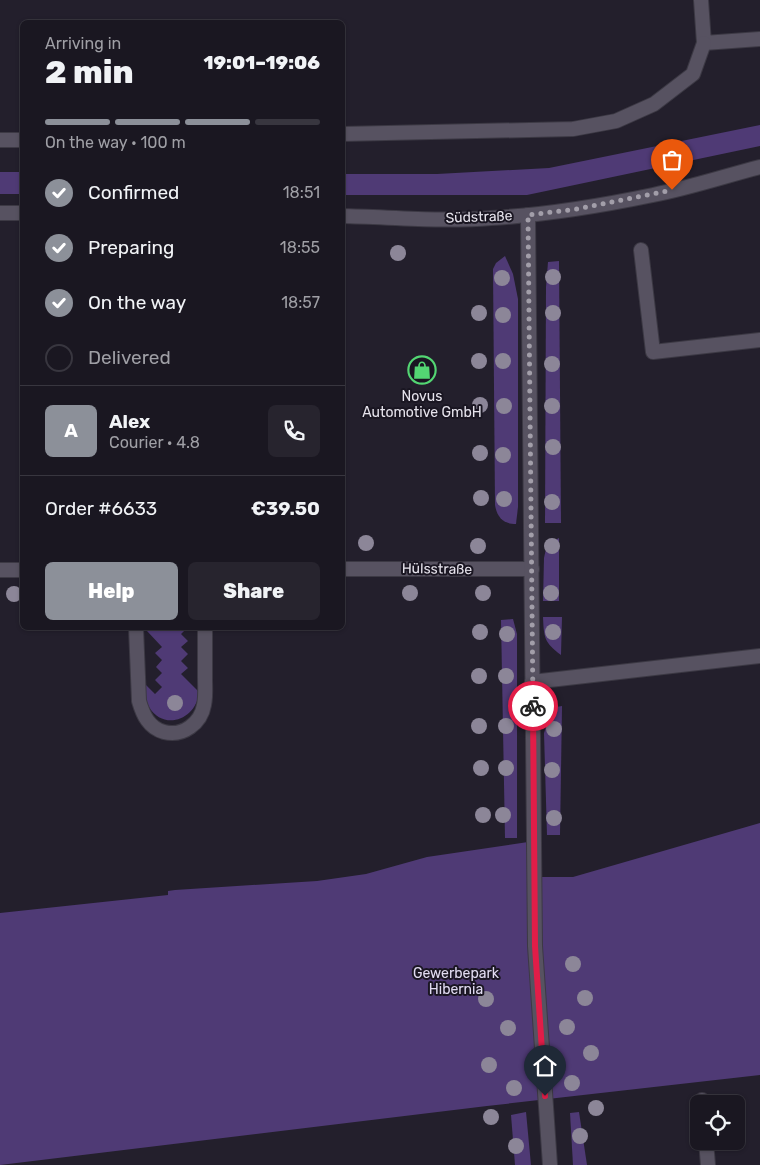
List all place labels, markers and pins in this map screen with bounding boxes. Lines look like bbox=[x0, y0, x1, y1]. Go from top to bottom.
pin bbox=[651, 139, 693, 190]
shop icon: Novus Automotive GmbH bbox=[407, 355, 437, 385]
place label: Novus Automotive GmbH bbox=[362, 388, 482, 421]
pin bbox=[524, 1045, 566, 1096]

